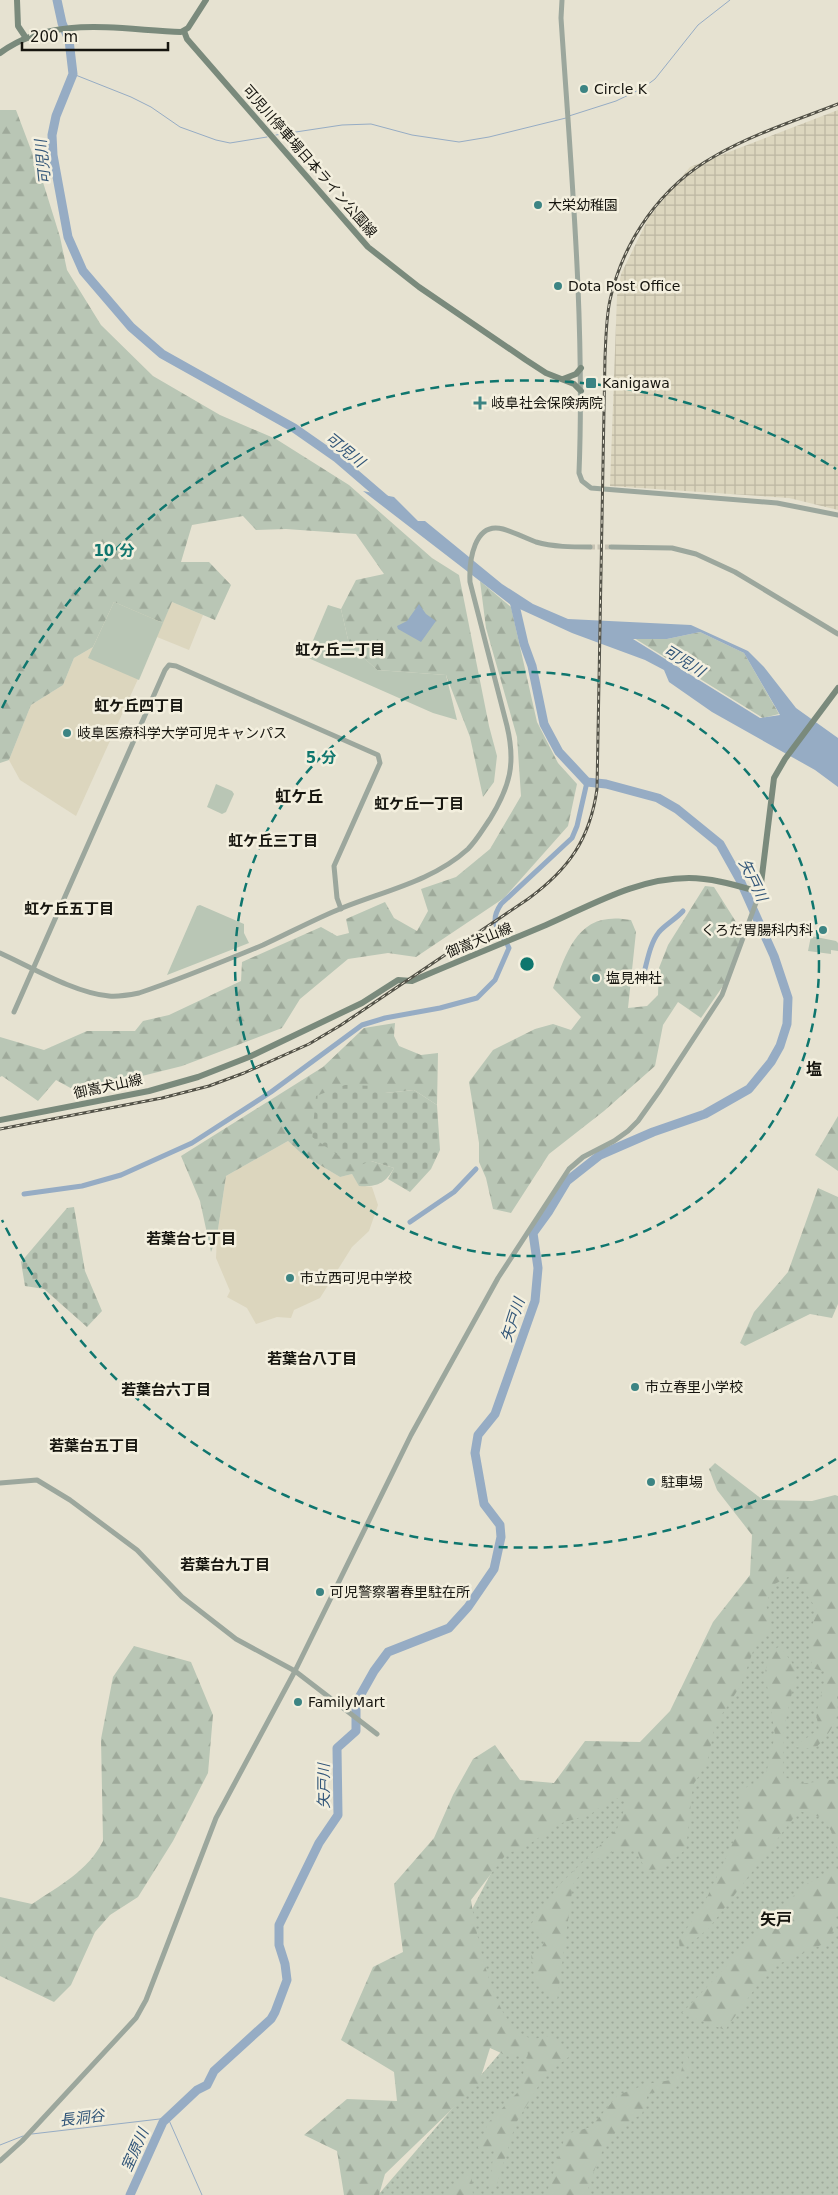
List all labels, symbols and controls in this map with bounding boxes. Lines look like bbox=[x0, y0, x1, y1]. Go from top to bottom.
scale bar bbox=[22, 20, 169, 52]
text: 200 m bbox=[30, 28, 78, 46]
place label: Circle K bbox=[594, 81, 648, 97]
street label: 可児川停車場日本ライン公園線 bbox=[240, 82, 380, 240]
marker: Circle K bbox=[578, 83, 590, 95]
water label: 可児川 bbox=[31, 137, 54, 185]
place label: 大栄幼稚園 bbox=[548, 197, 618, 213]
marker: 大栄幼稚園 bbox=[532, 199, 544, 211]
place label: Dota Post Office bbox=[568, 278, 680, 294]
marker: Dota Post Office bbox=[552, 280, 564, 292]
place label: Kanigawa bbox=[602, 375, 670, 391]
marker: Kanigawa bbox=[584, 376, 598, 390]
place label: 岐阜社会保険病院 bbox=[491, 395, 603, 411]
marker: 岐阜社会保険病院 bbox=[473, 396, 487, 410]
water label: 可児川 bbox=[322, 429, 370, 472]
text: 10 分 bbox=[93, 542, 135, 560]
district label: 虹ケ丘二丁目 bbox=[295, 641, 385, 659]
water label: 可児川 bbox=[660, 641, 710, 682]
district label: 虹ケ丘四丁目 bbox=[94, 697, 184, 715]
place label: 岐阜医療科学大学可児キャンパス bbox=[77, 725, 287, 741]
marker: 岐阜医療科学大学可児キャンパス bbox=[61, 727, 73, 739]
text: 5 分 bbox=[306, 749, 336, 767]
district label: 虹ケ丘 bbox=[275, 787, 323, 806]
district label: 虹ケ丘一丁目 bbox=[374, 795, 464, 813]
district label: 虹ケ丘三丁目 bbox=[228, 832, 318, 850]
water label: 矢戸川 bbox=[735, 856, 772, 906]
district label: 虹ケ丘五丁目 bbox=[24, 900, 114, 918]
street label: 御嵩犬山線 bbox=[444, 919, 514, 961]
place label: くろだ胃腸科内科 bbox=[701, 922, 813, 938]
marker: くろだ胃腸科内科 bbox=[817, 924, 829, 936]
centre of rings bbox=[518, 955, 536, 973]
place label: 塩見神社 bbox=[606, 970, 662, 986]
marker: 塩見神社 bbox=[590, 972, 602, 984]
district label: 塩 bbox=[806, 1060, 822, 1079]
street label: 御嵩犬山線 bbox=[72, 1071, 144, 1101]
district label: 若葉台七丁目 bbox=[146, 1230, 236, 1248]
place label: 市立西可児中学校 bbox=[300, 1270, 412, 1286]
marker: 市立西可児中学校 bbox=[284, 1272, 296, 1284]
water label: 矢戸川 bbox=[497, 1294, 529, 1344]
district label: 若葉台八丁目 bbox=[267, 1350, 357, 1368]
place label: 市立春里小学校 bbox=[645, 1379, 743, 1395]
district label: 若葉台六丁目 bbox=[121, 1381, 211, 1399]
marker: 市立春里小学校 bbox=[629, 1381, 641, 1393]
district label: 若葉台五丁目 bbox=[49, 1437, 139, 1455]
place label: 駐車場 bbox=[661, 1474, 703, 1490]
marker: 駐車場 bbox=[645, 1476, 657, 1488]
district label: 若葉台九丁目 bbox=[180, 1556, 270, 1574]
place label: 可児警察署春里駐在所 bbox=[330, 1584, 470, 1600]
marker: 可児警察署春里駐在所 bbox=[314, 1586, 326, 1598]
place label: FamilyMart bbox=[308, 1694, 385, 1710]
marker: FamilyMart bbox=[292, 1696, 304, 1708]
water label: 矢戸川 bbox=[315, 1762, 333, 1809]
district label: 矢戸 bbox=[760, 1910, 792, 1929]
water label: 長洞谷 bbox=[59, 2106, 107, 2130]
water label: 室原川 bbox=[118, 2124, 153, 2174]

